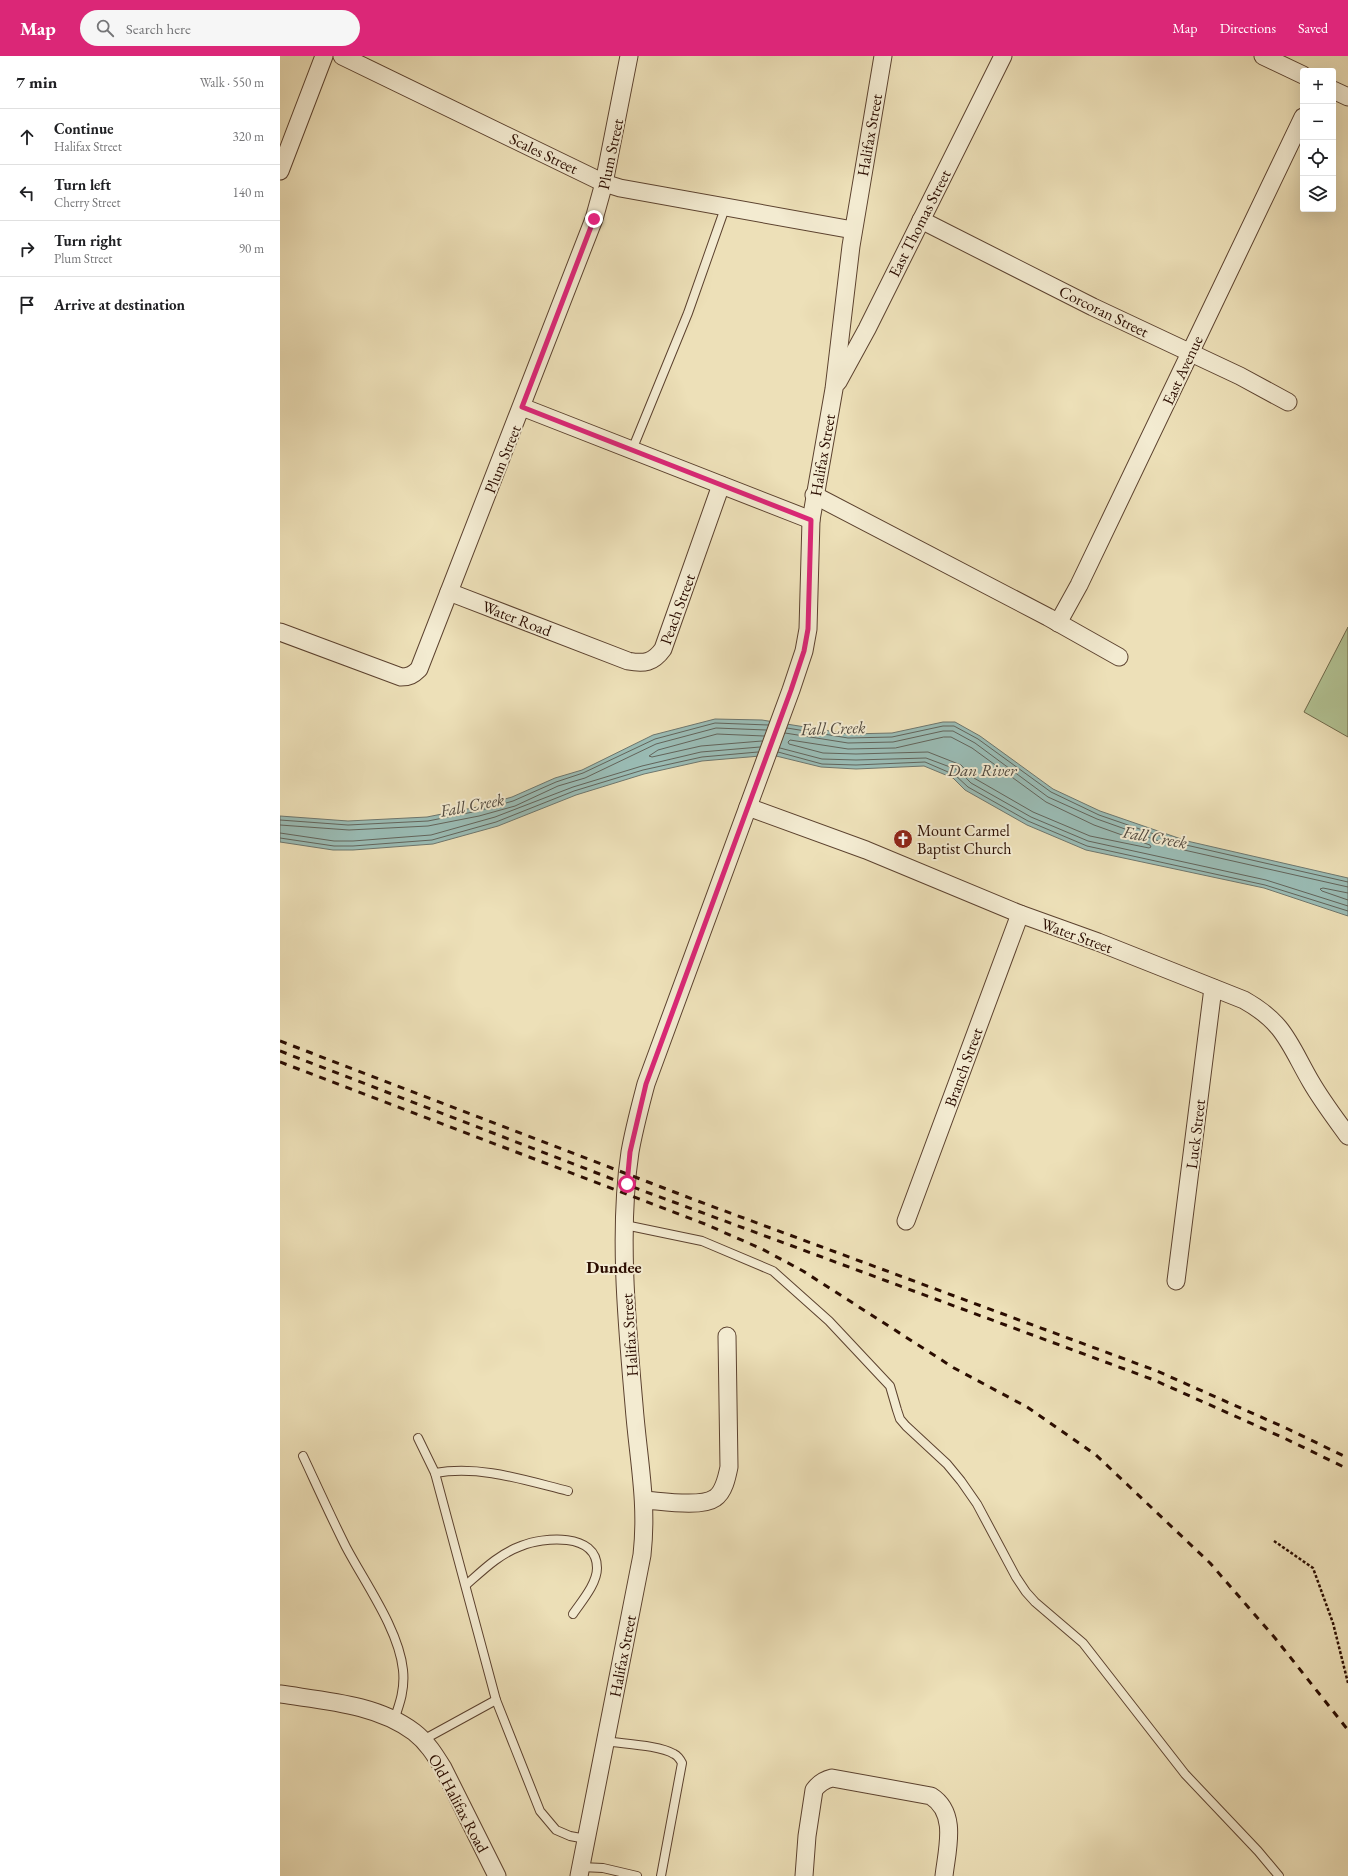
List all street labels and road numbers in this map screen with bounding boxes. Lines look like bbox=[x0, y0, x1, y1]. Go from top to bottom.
street label: Halifax Street bbox=[852, 92, 887, 178]
street label: Plum Street bbox=[593, 117, 628, 191]
street label: Scales Street bbox=[506, 128, 582, 179]
street label: East Thomas Street bbox=[883, 166, 956, 280]
street label: Corcoran Street bbox=[1055, 281, 1152, 342]
street label: East Avenue bbox=[1157, 332, 1208, 408]
street label: Halifax Street bbox=[805, 412, 840, 498]
street label: Plum Street bbox=[479, 422, 526, 496]
street label: Peach Street bbox=[655, 571, 700, 647]
street label: Water Road bbox=[479, 596, 555, 642]
street label: Water Street bbox=[1038, 913, 1115, 958]
street label: Branch Street bbox=[939, 1025, 987, 1110]
street label: Luck Street bbox=[1181, 1098, 1210, 1170]
street label: Halifax Street bbox=[616, 1293, 643, 1377]
street label: Halifax Street bbox=[604, 1613, 641, 1699]
street label: Old Halifax Road bbox=[424, 1750, 494, 1857]

